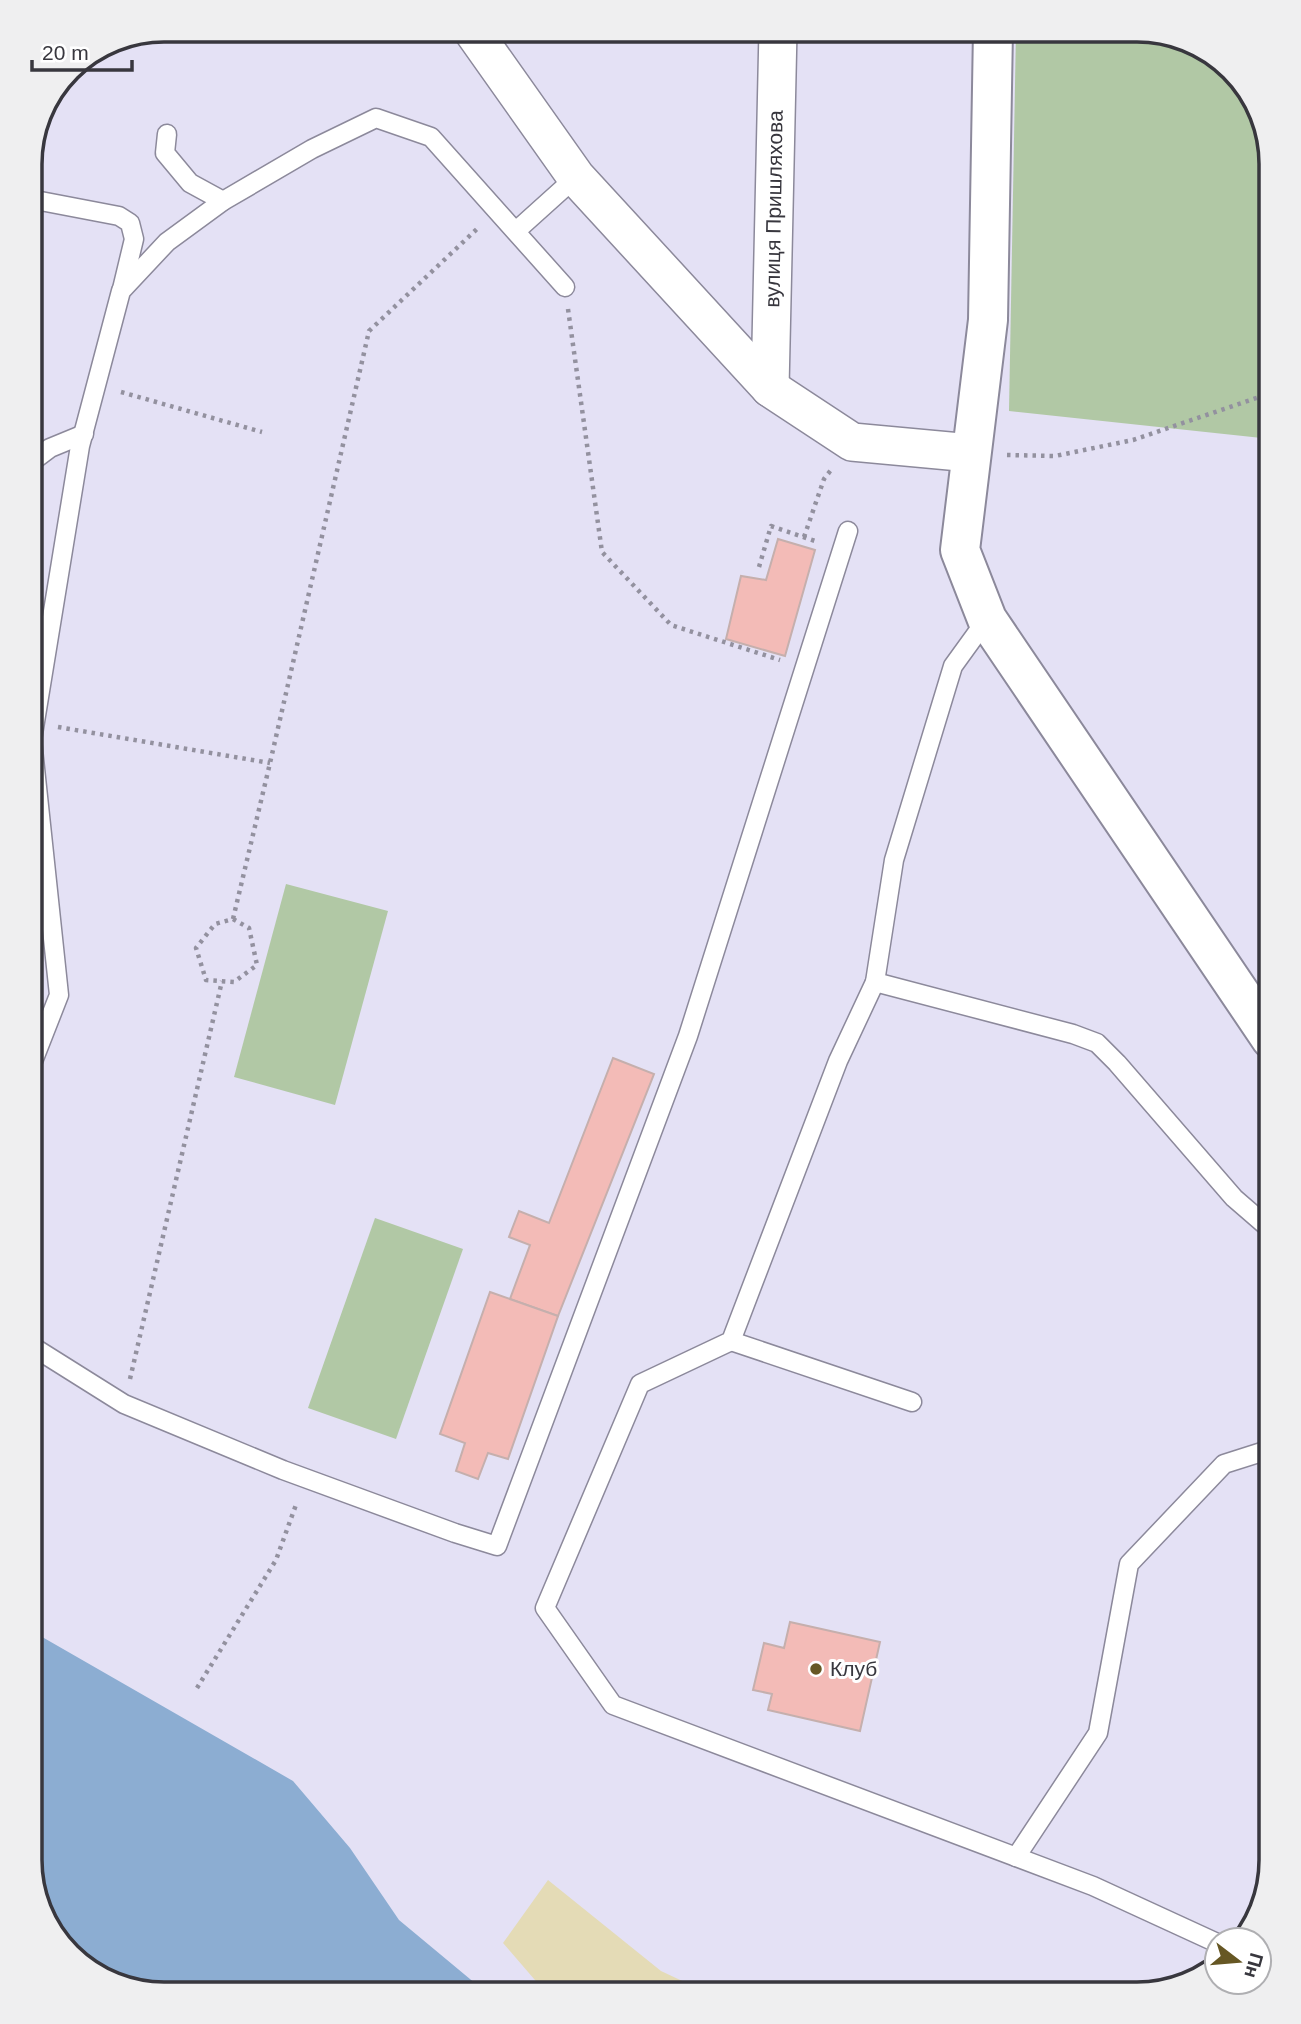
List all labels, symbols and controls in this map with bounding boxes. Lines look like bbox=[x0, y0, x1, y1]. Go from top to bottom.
scale bar bbox=[32, 28, 131, 72]
text: 20 m bbox=[42, 41, 89, 64]
street label: вулиця Пришляхова bbox=[760, 110, 787, 308]
place label: Клуб bbox=[830, 1657, 877, 1680]
marker: Клуб bbox=[808, 1661, 824, 1677]
north arrow bbox=[1203, 1926, 1273, 1996]
text: Пн bbox=[1240, 1951, 1267, 1981]

